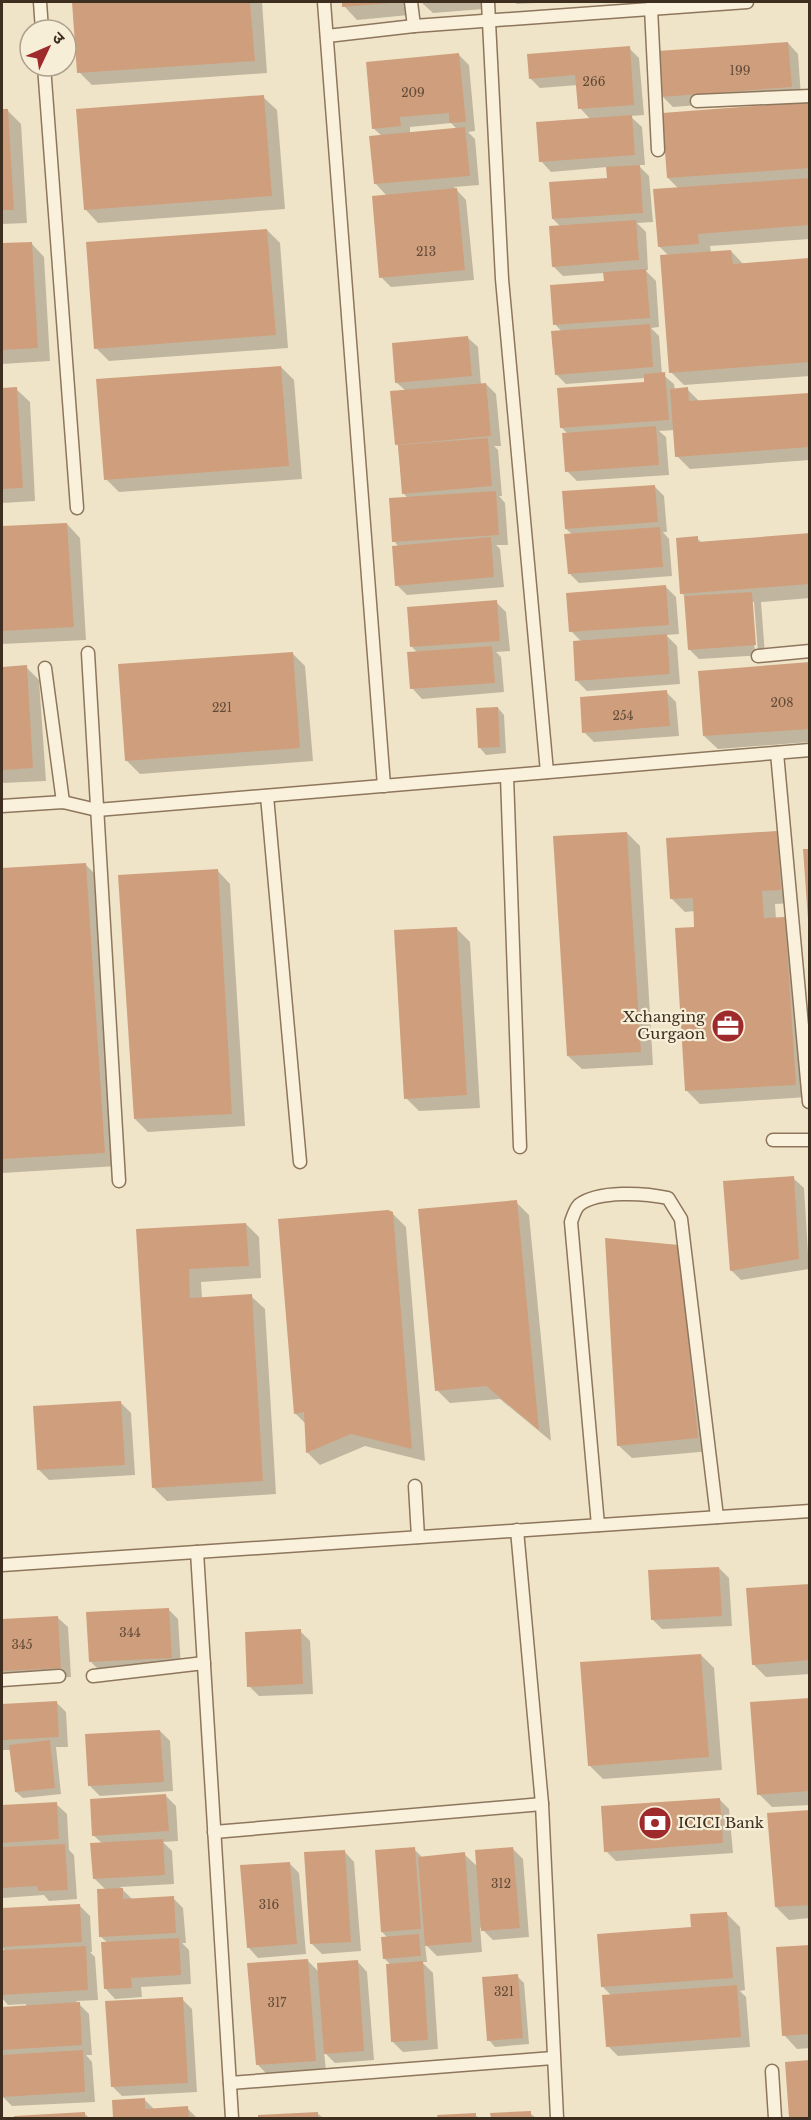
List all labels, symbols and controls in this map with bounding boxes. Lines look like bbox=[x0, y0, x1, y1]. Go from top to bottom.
north arrow bbox=[18, 18, 78, 78]
text: उ bbox=[48, 27, 70, 48]
house number: 199 bbox=[730, 63, 750, 78]
house number: 266 bbox=[583, 74, 606, 89]
house number: 209 bbox=[401, 85, 425, 100]
house number: 213 bbox=[416, 244, 436, 259]
house number: 208 bbox=[770, 695, 794, 710]
house number: 221 bbox=[212, 700, 232, 715]
house number: 254 bbox=[612, 708, 634, 723]
place label: Xchanging Gurgaon bbox=[623, 1007, 706, 1043]
office icon: Xchanging Gurgaon bbox=[710, 1008, 746, 1044]
house number: 344 bbox=[119, 1625, 141, 1640]
house number: 345 bbox=[11, 1637, 33, 1652]
bank icon: ICICI Bank bbox=[637, 1805, 673, 1841]
place label: ICICI Bank bbox=[678, 1813, 765, 1832]
house number: 312 bbox=[491, 1876, 511, 1891]
house number: 316 bbox=[259, 1897, 280, 1912]
house number: 321 bbox=[494, 1984, 514, 1999]
house number: 317 bbox=[268, 1995, 287, 2010]

